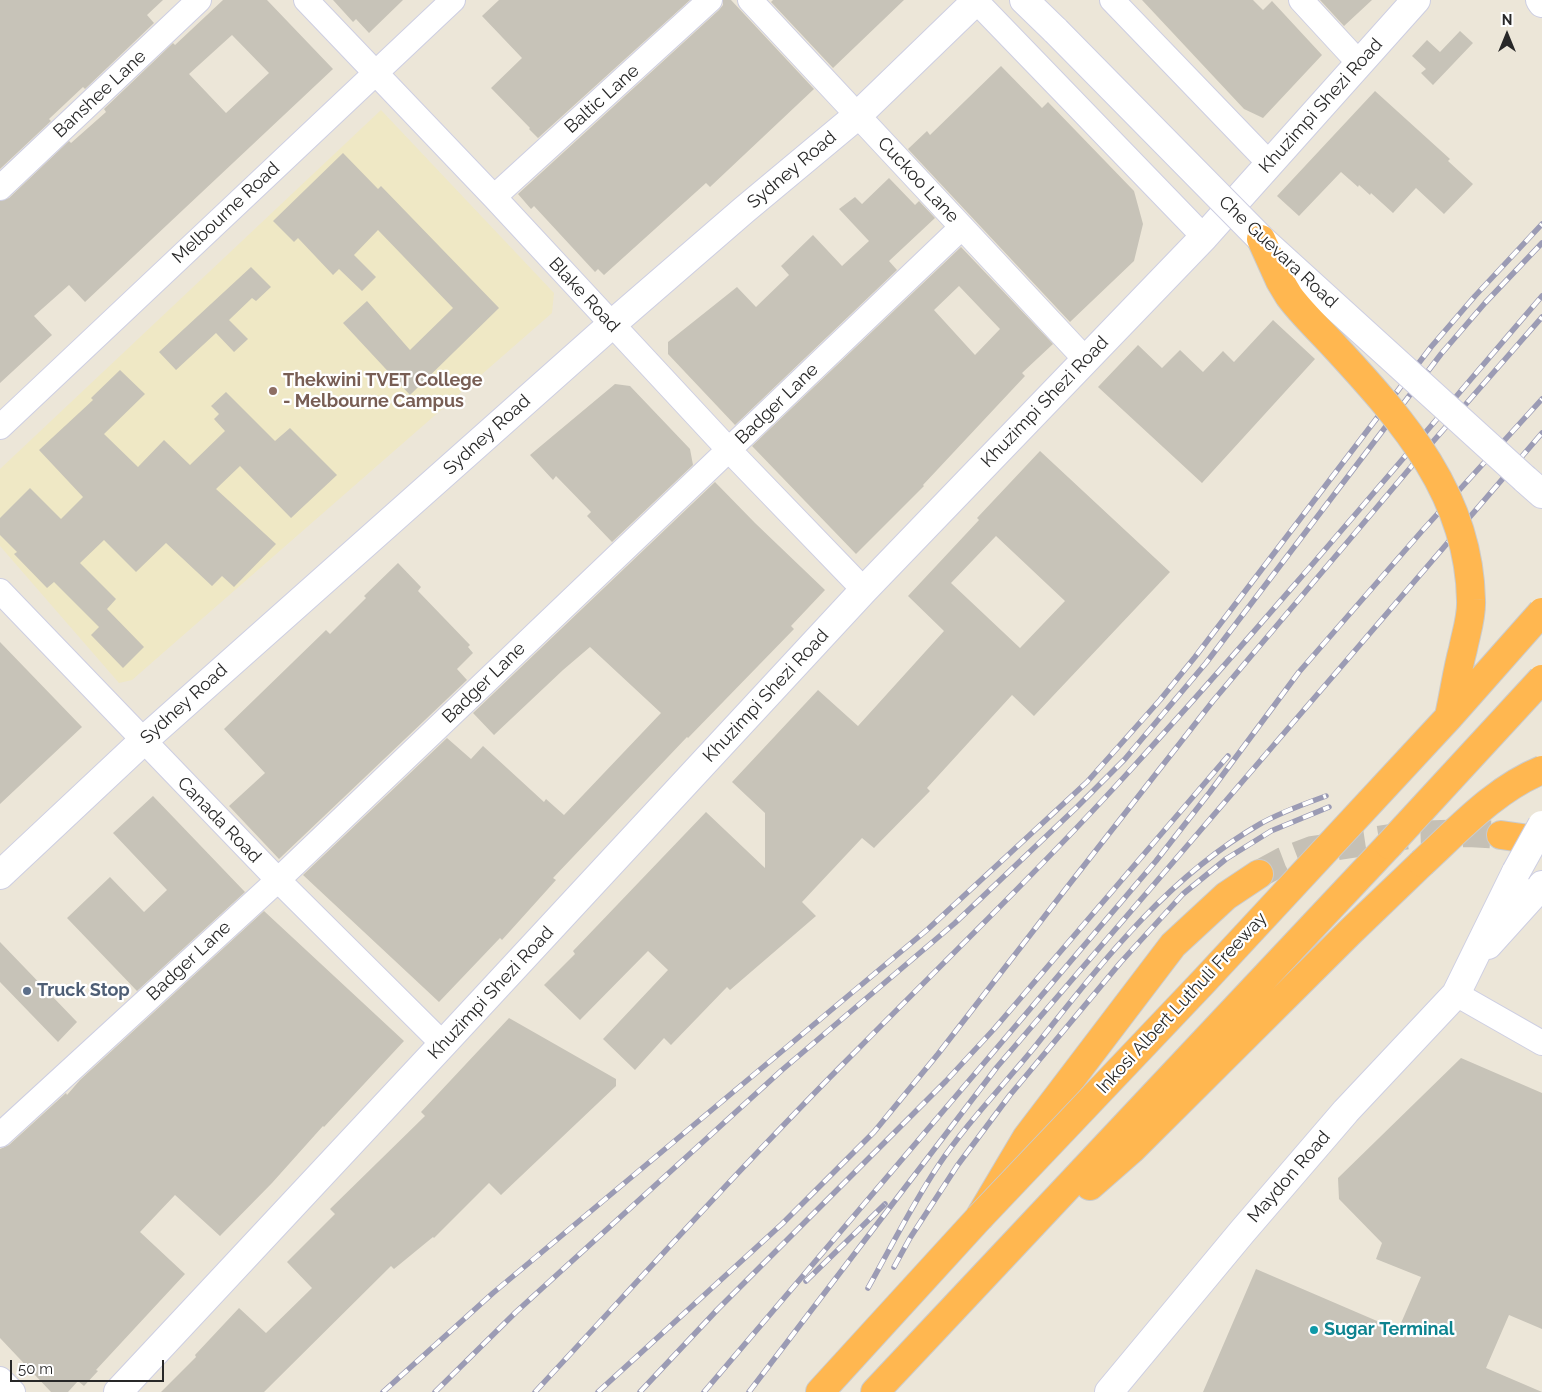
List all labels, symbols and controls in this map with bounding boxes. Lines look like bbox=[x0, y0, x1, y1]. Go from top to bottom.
north arrow bbox=[1482, 10, 1532, 60]
text: N bbox=[1502, 12, 1512, 28]
street label: Khuzimpi Shezi Road bbox=[1255, 34, 1387, 178]
street label: Banshee Lane bbox=[49, 46, 151, 142]
street label: Baltic Lane bbox=[560, 60, 644, 138]
street label: Sydney Road bbox=[743, 127, 841, 213]
street label: Cuckoo Lane bbox=[873, 133, 963, 227]
street label: Melbourne Road bbox=[168, 158, 284, 268]
street label: Che Guevara Road bbox=[1214, 191, 1342, 313]
street label: Blake Road bbox=[544, 253, 624, 337]
street label: Khuzimpi Shezi Road bbox=[977, 332, 1113, 472]
street label: Badger Lane bbox=[731, 359, 823, 449]
place label: Thekwini TVET College - Melbourne Campus bbox=[283, 370, 483, 412]
marker: Thekwini TVET College - Melbourne Campus bbox=[267, 385, 279, 397]
street label: Sydney Road bbox=[439, 390, 535, 480]
street label: Khuzimpi Shezi Road bbox=[699, 625, 833, 767]
street label: Badger Lane bbox=[438, 638, 530, 728]
street label: Sydney Road bbox=[136, 659, 232, 749]
street label: Canada Road bbox=[173, 772, 265, 868]
street label: Inkosi Albert Luthuli Freeway bbox=[1092, 908, 1272, 1098]
street label: Badger Lane bbox=[143, 917, 235, 1005]
street label: Khuzimpi Shezi Road bbox=[424, 922, 558, 1064]
place label: Truck Stop bbox=[37, 980, 130, 1002]
marker: Truck Stop bbox=[21, 985, 33, 997]
street label: Maydon Road bbox=[1243, 1127, 1335, 1227]
place label: Sugar Terminal bbox=[1324, 1319, 1455, 1341]
marker: Sugar Terminal bbox=[1308, 1324, 1320, 1336]
scale bar bbox=[12, 1350, 166, 1382]
text: 50 m bbox=[18, 1360, 53, 1378]

